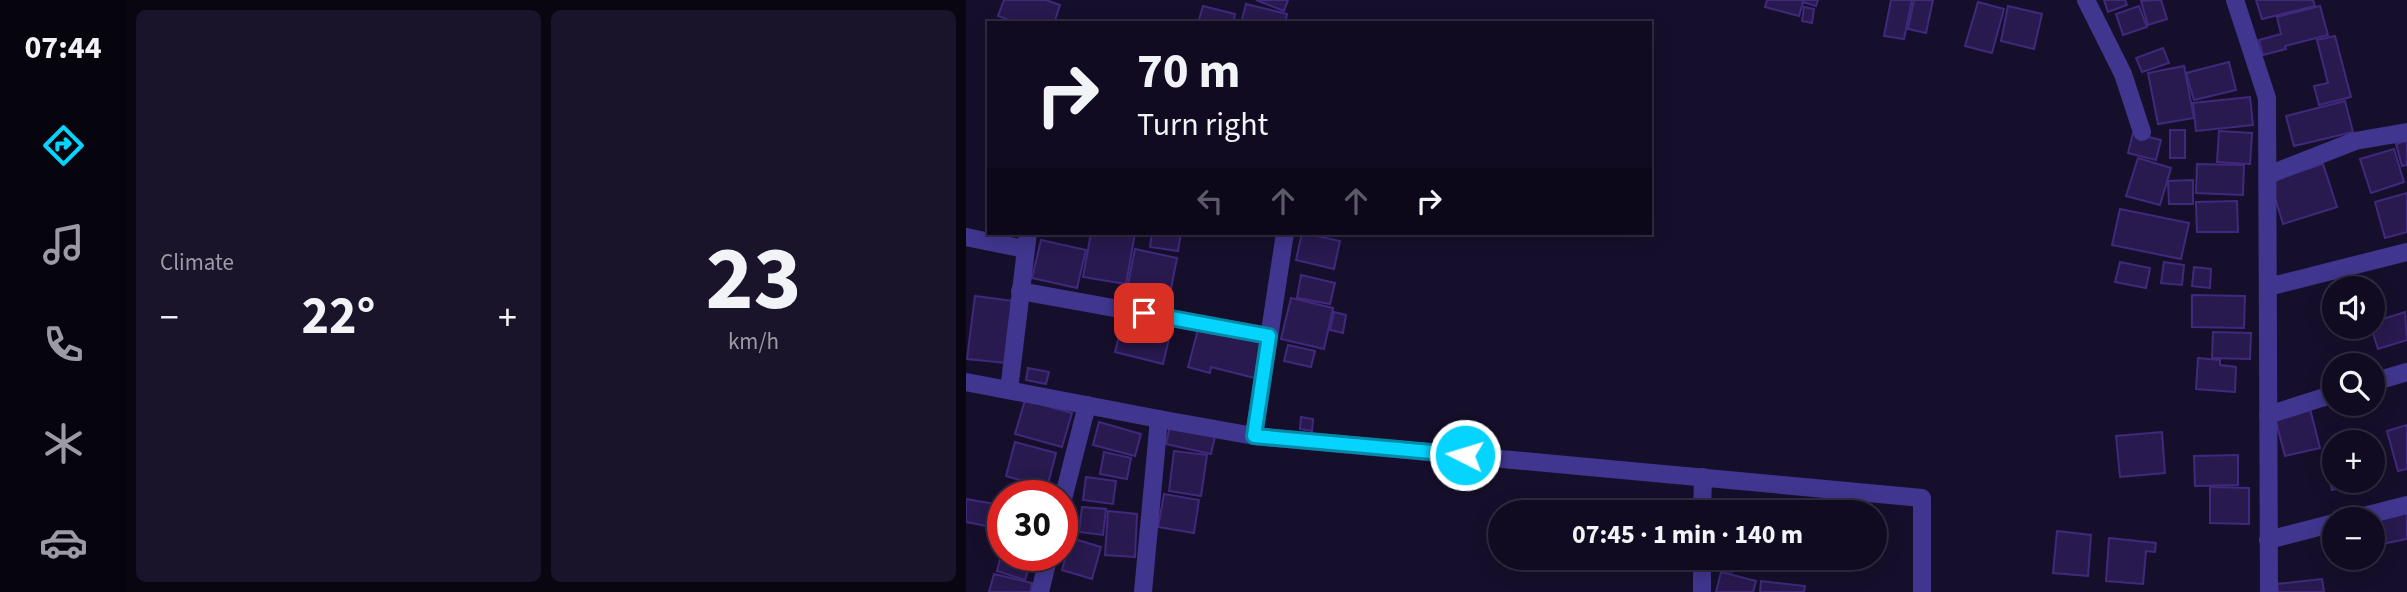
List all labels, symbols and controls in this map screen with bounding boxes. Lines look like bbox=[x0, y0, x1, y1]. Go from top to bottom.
text: 07:44 bbox=[24, 25, 102, 71]
text: 70 m bbox=[1137, 37, 1241, 107]
icon: right bbox=[1022, 49, 1113, 140]
text: Turn right bbox=[1137, 102, 1268, 148]
icon: directions bbox=[39, 121, 88, 170]
icon: left bbox=[1191, 182, 1229, 220]
icon: ahead bbox=[1264, 182, 1302, 220]
icon: ahead bbox=[1337, 182, 1375, 220]
icon: right bbox=[1410, 182, 1448, 220]
text: 23 bbox=[705, 215, 802, 344]
icon: music bbox=[39, 220, 88, 269]
text: Climate bbox=[160, 246, 234, 279]
map controls bbox=[2322, 276, 2385, 570]
button: sound bbox=[2322, 276, 2385, 339]
text: 22° bbox=[302, 280, 375, 354]
pin bbox=[1114, 283, 1174, 343]
text: − bbox=[160, 291, 179, 345]
text: + bbox=[498, 291, 517, 345]
icon: arrive bbox=[1125, 294, 1163, 332]
icon: phone bbox=[39, 320, 88, 369]
text: km/h bbox=[728, 325, 779, 358]
button: search bbox=[2322, 353, 2385, 416]
position arrow bbox=[1428, 418, 1502, 492]
icon: climate bbox=[39, 419, 88, 468]
button: + bbox=[2322, 430, 2385, 493]
speed limit sign: 30 bbox=[987, 480, 1078, 571]
button: − bbox=[2322, 507, 2385, 570]
text: 07:45 · 1 min · 140 m bbox=[1572, 516, 1803, 553]
icon: car bbox=[39, 518, 88, 567]

